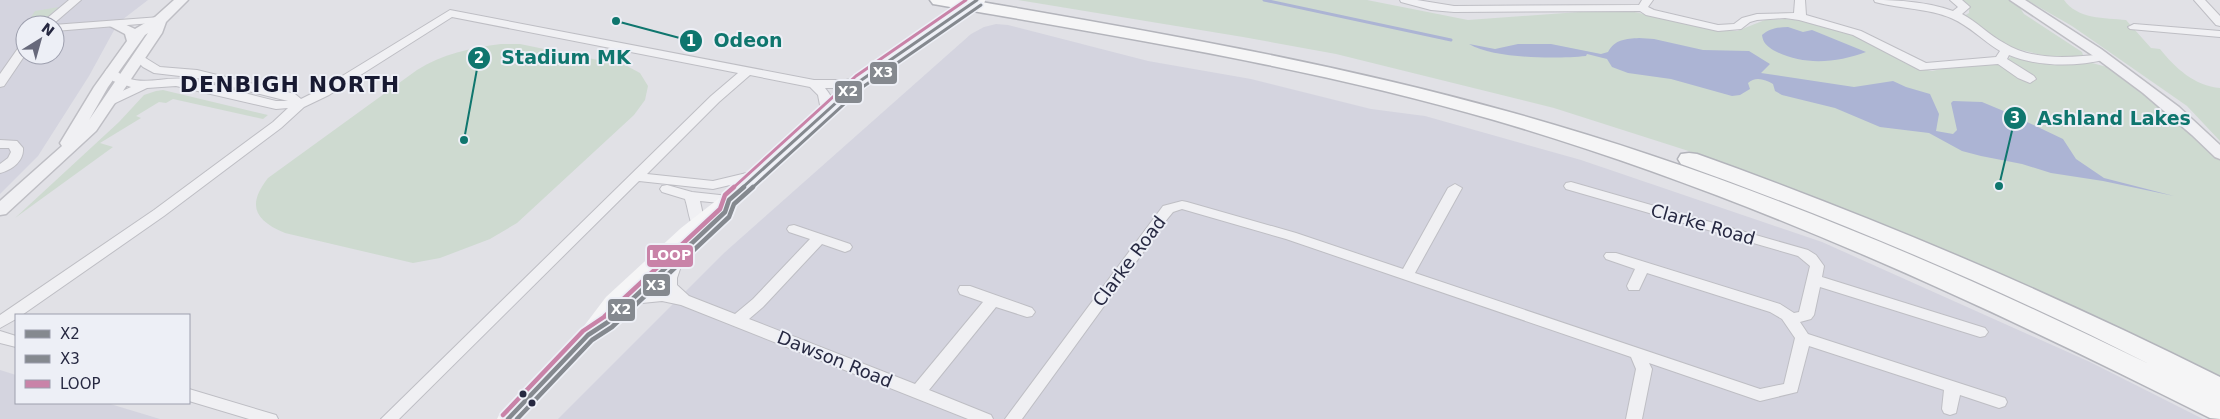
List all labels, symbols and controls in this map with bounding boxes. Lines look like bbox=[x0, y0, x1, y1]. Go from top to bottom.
north arrow bbox=[15, 15, 65, 65]
text: N bbox=[38, 20, 57, 40]
callout: Odeon bbox=[678, 24, 793, 58]
text: Odeon bbox=[713, 29, 783, 51]
text: 1 bbox=[686, 32, 696, 50]
callout: Stadium MK bbox=[466, 41, 641, 75]
text: Stadium MK bbox=[501, 46, 632, 68]
text: 2 bbox=[474, 49, 484, 67]
line badge: X3 bbox=[869, 61, 898, 85]
text: X3 bbox=[873, 64, 893, 80]
district label: DENBIGH NORTH bbox=[180, 72, 400, 97]
line badge: X2 bbox=[834, 80, 863, 104]
text: X2 bbox=[838, 83, 858, 99]
callout: Ashland Lakes bbox=[2002, 101, 2201, 135]
text: Ashland Lakes bbox=[2037, 107, 2191, 129]
text: 3 bbox=[2010, 109, 2020, 127]
street label: Clarke Road bbox=[1648, 199, 1758, 249]
street label: Clarke Road bbox=[1088, 212, 1170, 310]
line badge: LOOP bbox=[646, 244, 694, 268]
text: LOOP bbox=[649, 247, 691, 263]
line badge: X3 bbox=[642, 273, 671, 297]
text: X3 bbox=[646, 277, 666, 293]
line badge: X2 bbox=[607, 298, 636, 322]
text: X2 bbox=[611, 301, 631, 317]
legend bbox=[15, 314, 190, 404]
text: X2 bbox=[60, 325, 80, 343]
street label: Dawson Road bbox=[774, 326, 896, 392]
text: X3 bbox=[60, 350, 80, 368]
text: LOOP bbox=[60, 375, 100, 393]
unlabelled marker bbox=[518, 389, 528, 399]
unlabelled marker bbox=[527, 398, 537, 408]

